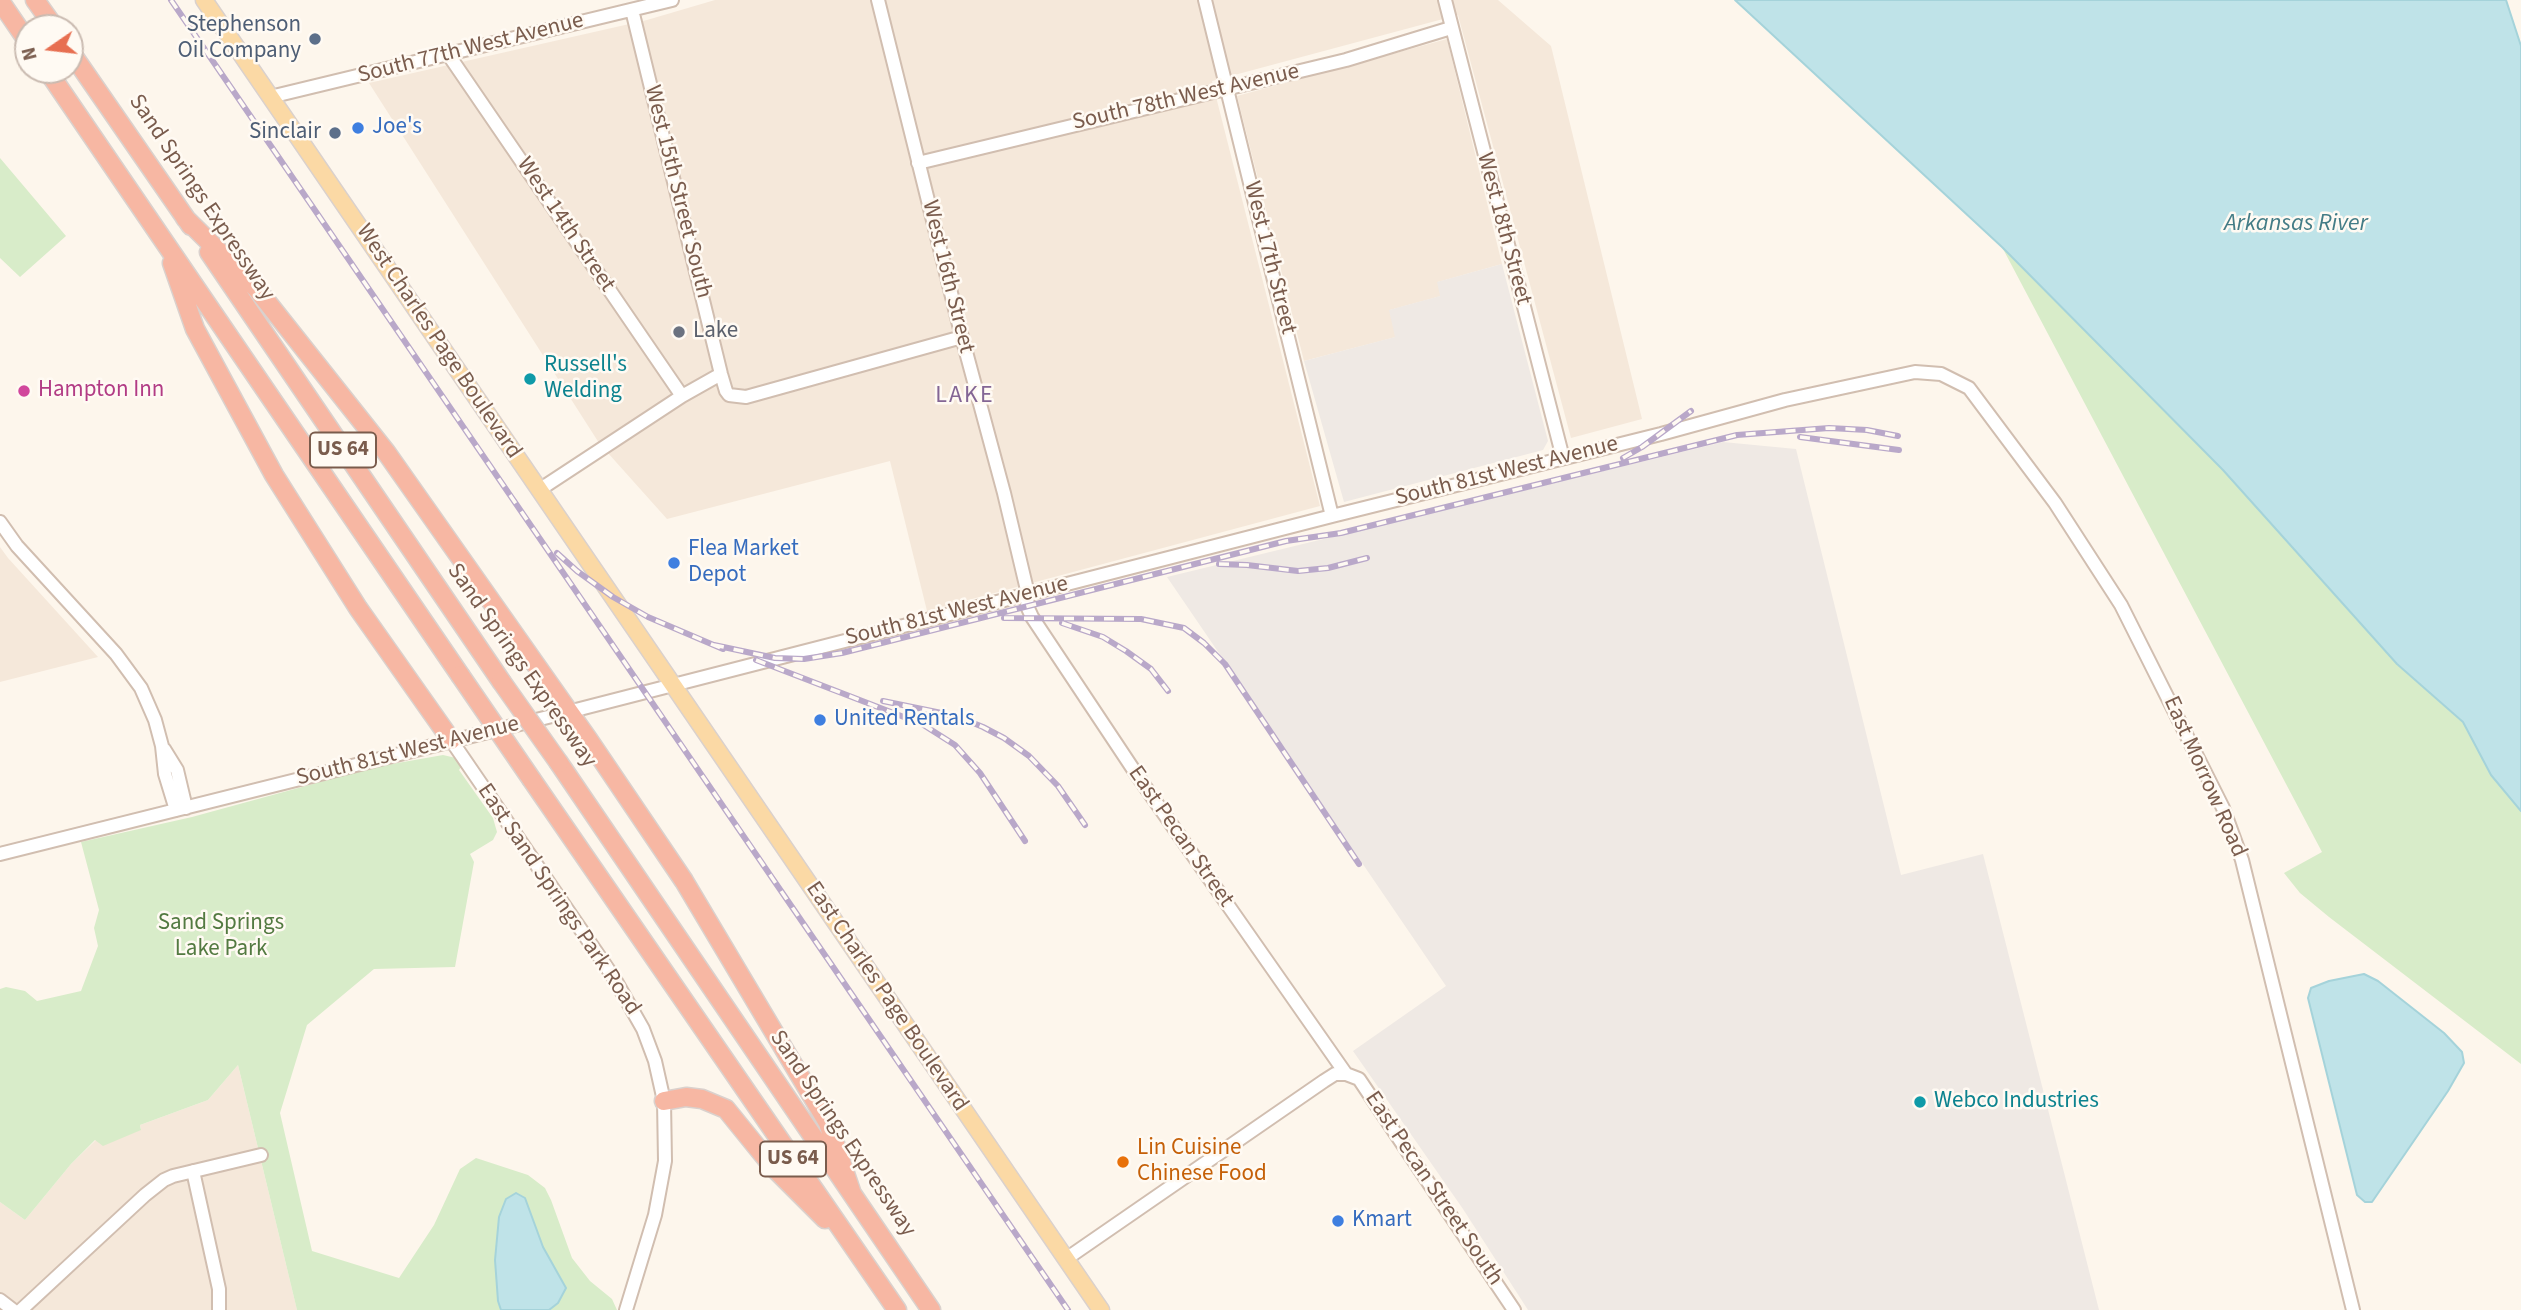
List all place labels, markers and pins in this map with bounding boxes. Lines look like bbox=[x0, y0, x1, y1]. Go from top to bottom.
place label: Stephenson Oil Company bbox=[178, 12, 301, 66]
marker: Stephenson Oil Company bbox=[307, 31, 323, 47]
place label: Joe's bbox=[372, 114, 422, 142]
place label: Sinclair bbox=[249, 119, 321, 147]
marker: Joe's bbox=[350, 120, 366, 136]
marker: Sinclair bbox=[327, 125, 343, 141]
place label: Lake bbox=[693, 318, 738, 346]
marker: Lake bbox=[671, 324, 687, 340]
place label: Russell's Welding bbox=[544, 352, 627, 406]
marker: Russell's Welding bbox=[522, 371, 538, 387]
place label: Hampton Inn bbox=[38, 377, 164, 405]
marker: Hampton Inn bbox=[16, 383, 32, 399]
place label: Flea Market Depot bbox=[688, 536, 799, 590]
marker: Flea Market Depot bbox=[666, 555, 682, 571]
place label: United Rentals bbox=[834, 706, 975, 734]
marker: United Rentals bbox=[812, 712, 828, 728]
place label: Webco Industries bbox=[1934, 1088, 2099, 1116]
marker: Webco Industries bbox=[1912, 1094, 1928, 1110]
place label: Lin Cuisine Chinese Food bbox=[1137, 1135, 1267, 1189]
marker: Lin Cuisine Chinese Food bbox=[1115, 1154, 1131, 1170]
place label: Kmart bbox=[1352, 1207, 1412, 1235]
marker: Kmart bbox=[1330, 1213, 1346, 1229]

